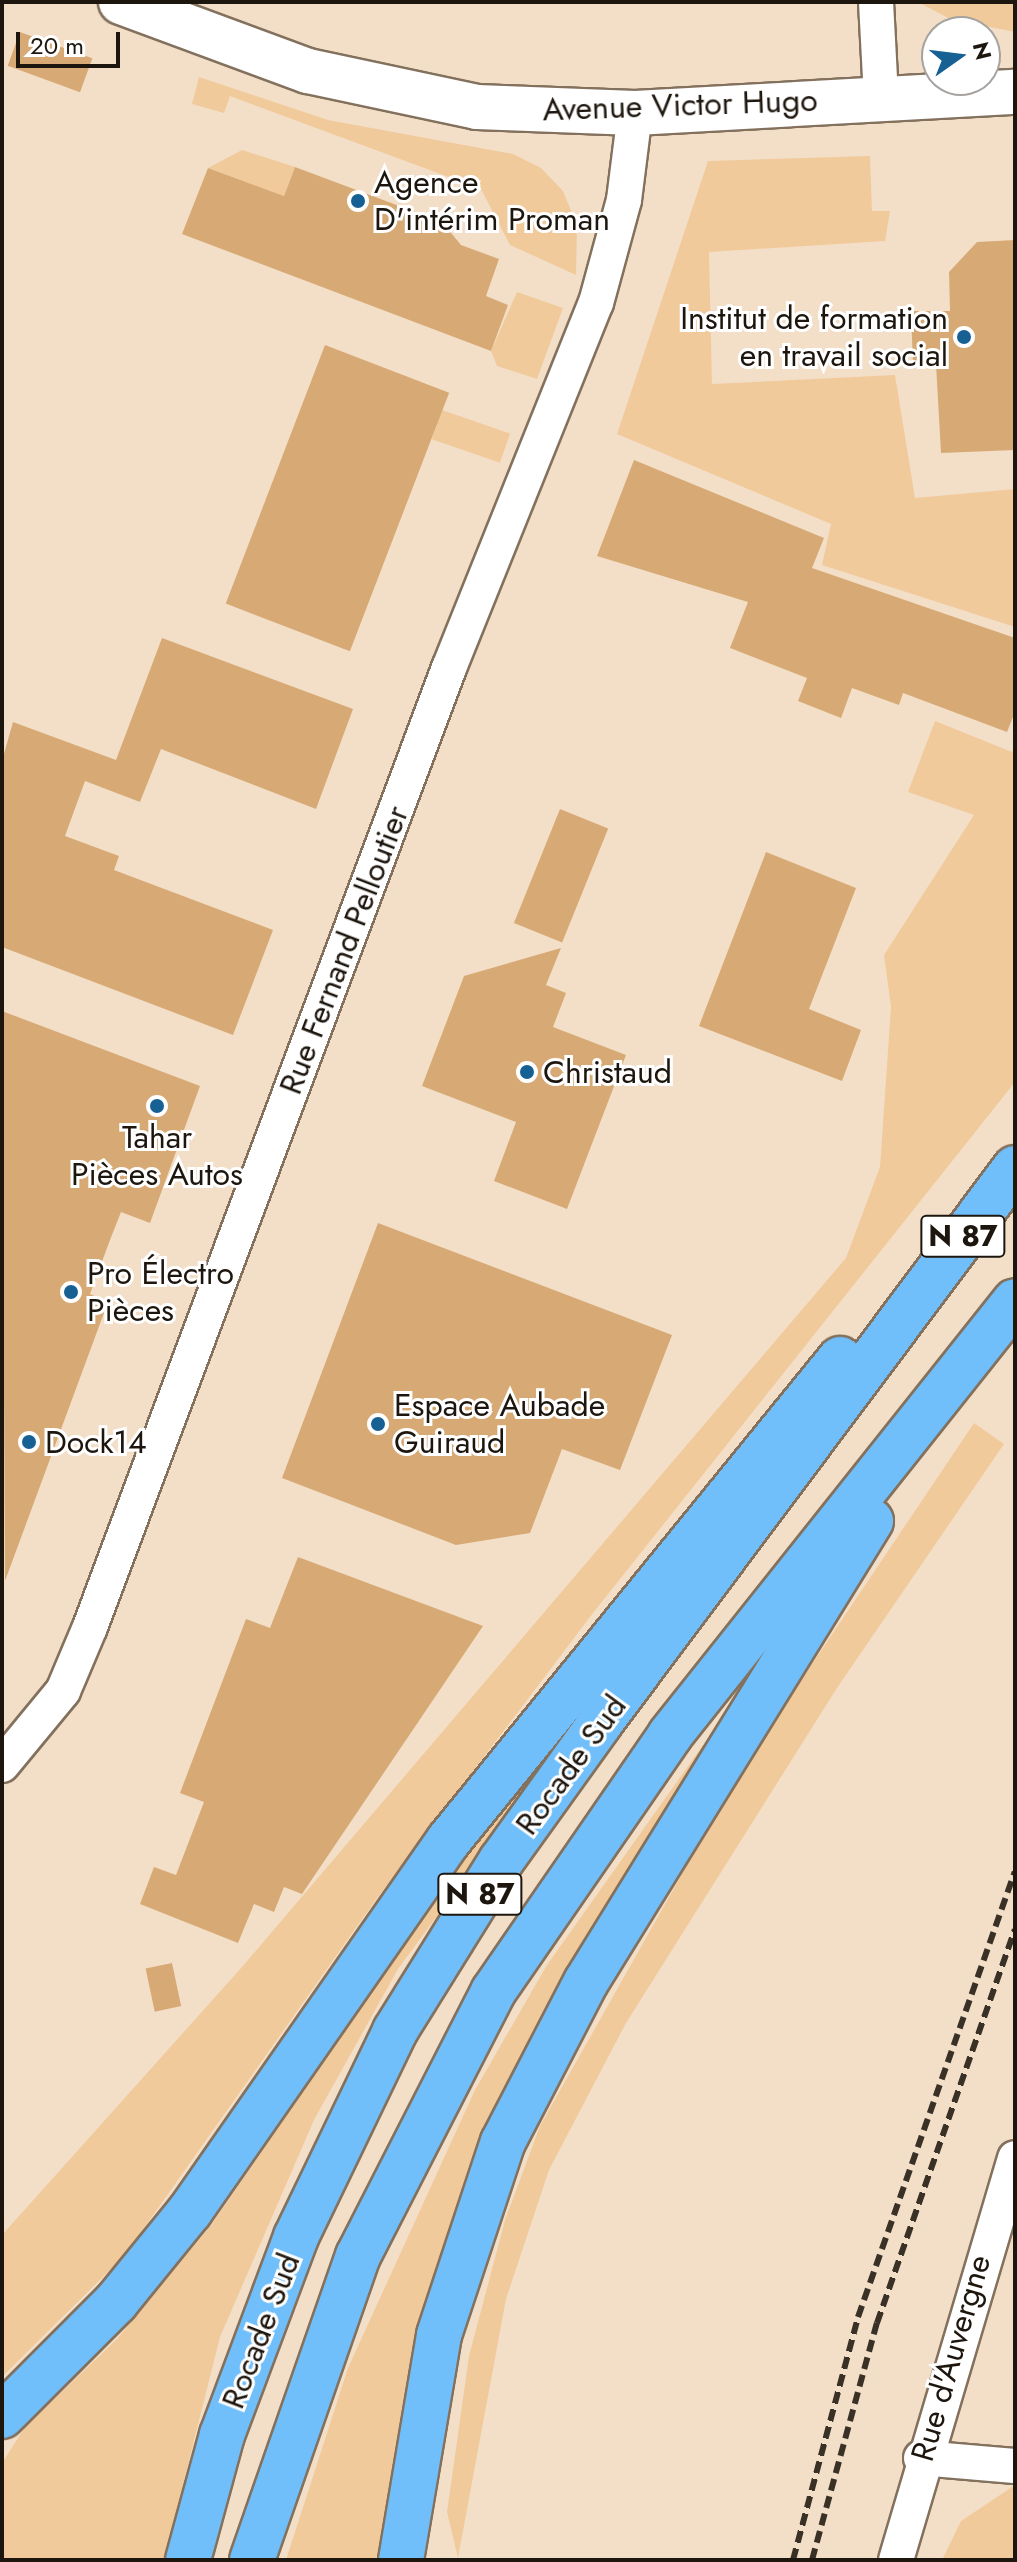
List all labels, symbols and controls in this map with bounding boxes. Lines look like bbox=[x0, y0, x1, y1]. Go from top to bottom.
scale bar bbox=[20, 16, 124, 66]
north arrow bbox=[921, 16, 1001, 96]
text: 20 m bbox=[30, 28, 84, 63]
text: N bbox=[965, 38, 1000, 63]
street label: Avenue Victor Hugo bbox=[542, 81, 818, 129]
place label: Agence D'intérim Proman bbox=[374, 164, 610, 239]
marker: Agence D'intérim Proman bbox=[349, 192, 367, 210]
place label: Institut de formation en travail social bbox=[680, 300, 948, 375]
marker: Institut de formation en travail social bbox=[955, 328, 973, 346]
street label: Rue Fernand Pelloutier bbox=[271, 800, 417, 1100]
place label: Christaud bbox=[543, 1053, 672, 1091]
marker: Christaud bbox=[518, 1063, 536, 1081]
marker: Tahar Pièces Autos bbox=[148, 1097, 166, 1115]
place label: Tahar Pièces Autos bbox=[71, 1119, 243, 1194]
road number: N 87 bbox=[919, 1210, 1007, 1262]
place label: Pro Électro Pièces bbox=[87, 1255, 234, 1330]
marker: Pro Électro Pièces bbox=[62, 1283, 80, 1301]
place label: Espace Aubade Guiraud bbox=[394, 1387, 605, 1462]
marker: Espace Aubade Guiraud bbox=[369, 1415, 387, 1433]
place label: Dock14 bbox=[45, 1423, 147, 1461]
marker: Dock14 bbox=[20, 1433, 38, 1451]
street label: Rocade Sud bbox=[508, 1688, 634, 1842]
road number: N 87 bbox=[436, 1868, 524, 1920]
street label: Rocade Sud bbox=[214, 2248, 308, 2414]
street label: Rue d'Auvergne bbox=[903, 2250, 999, 2466]

